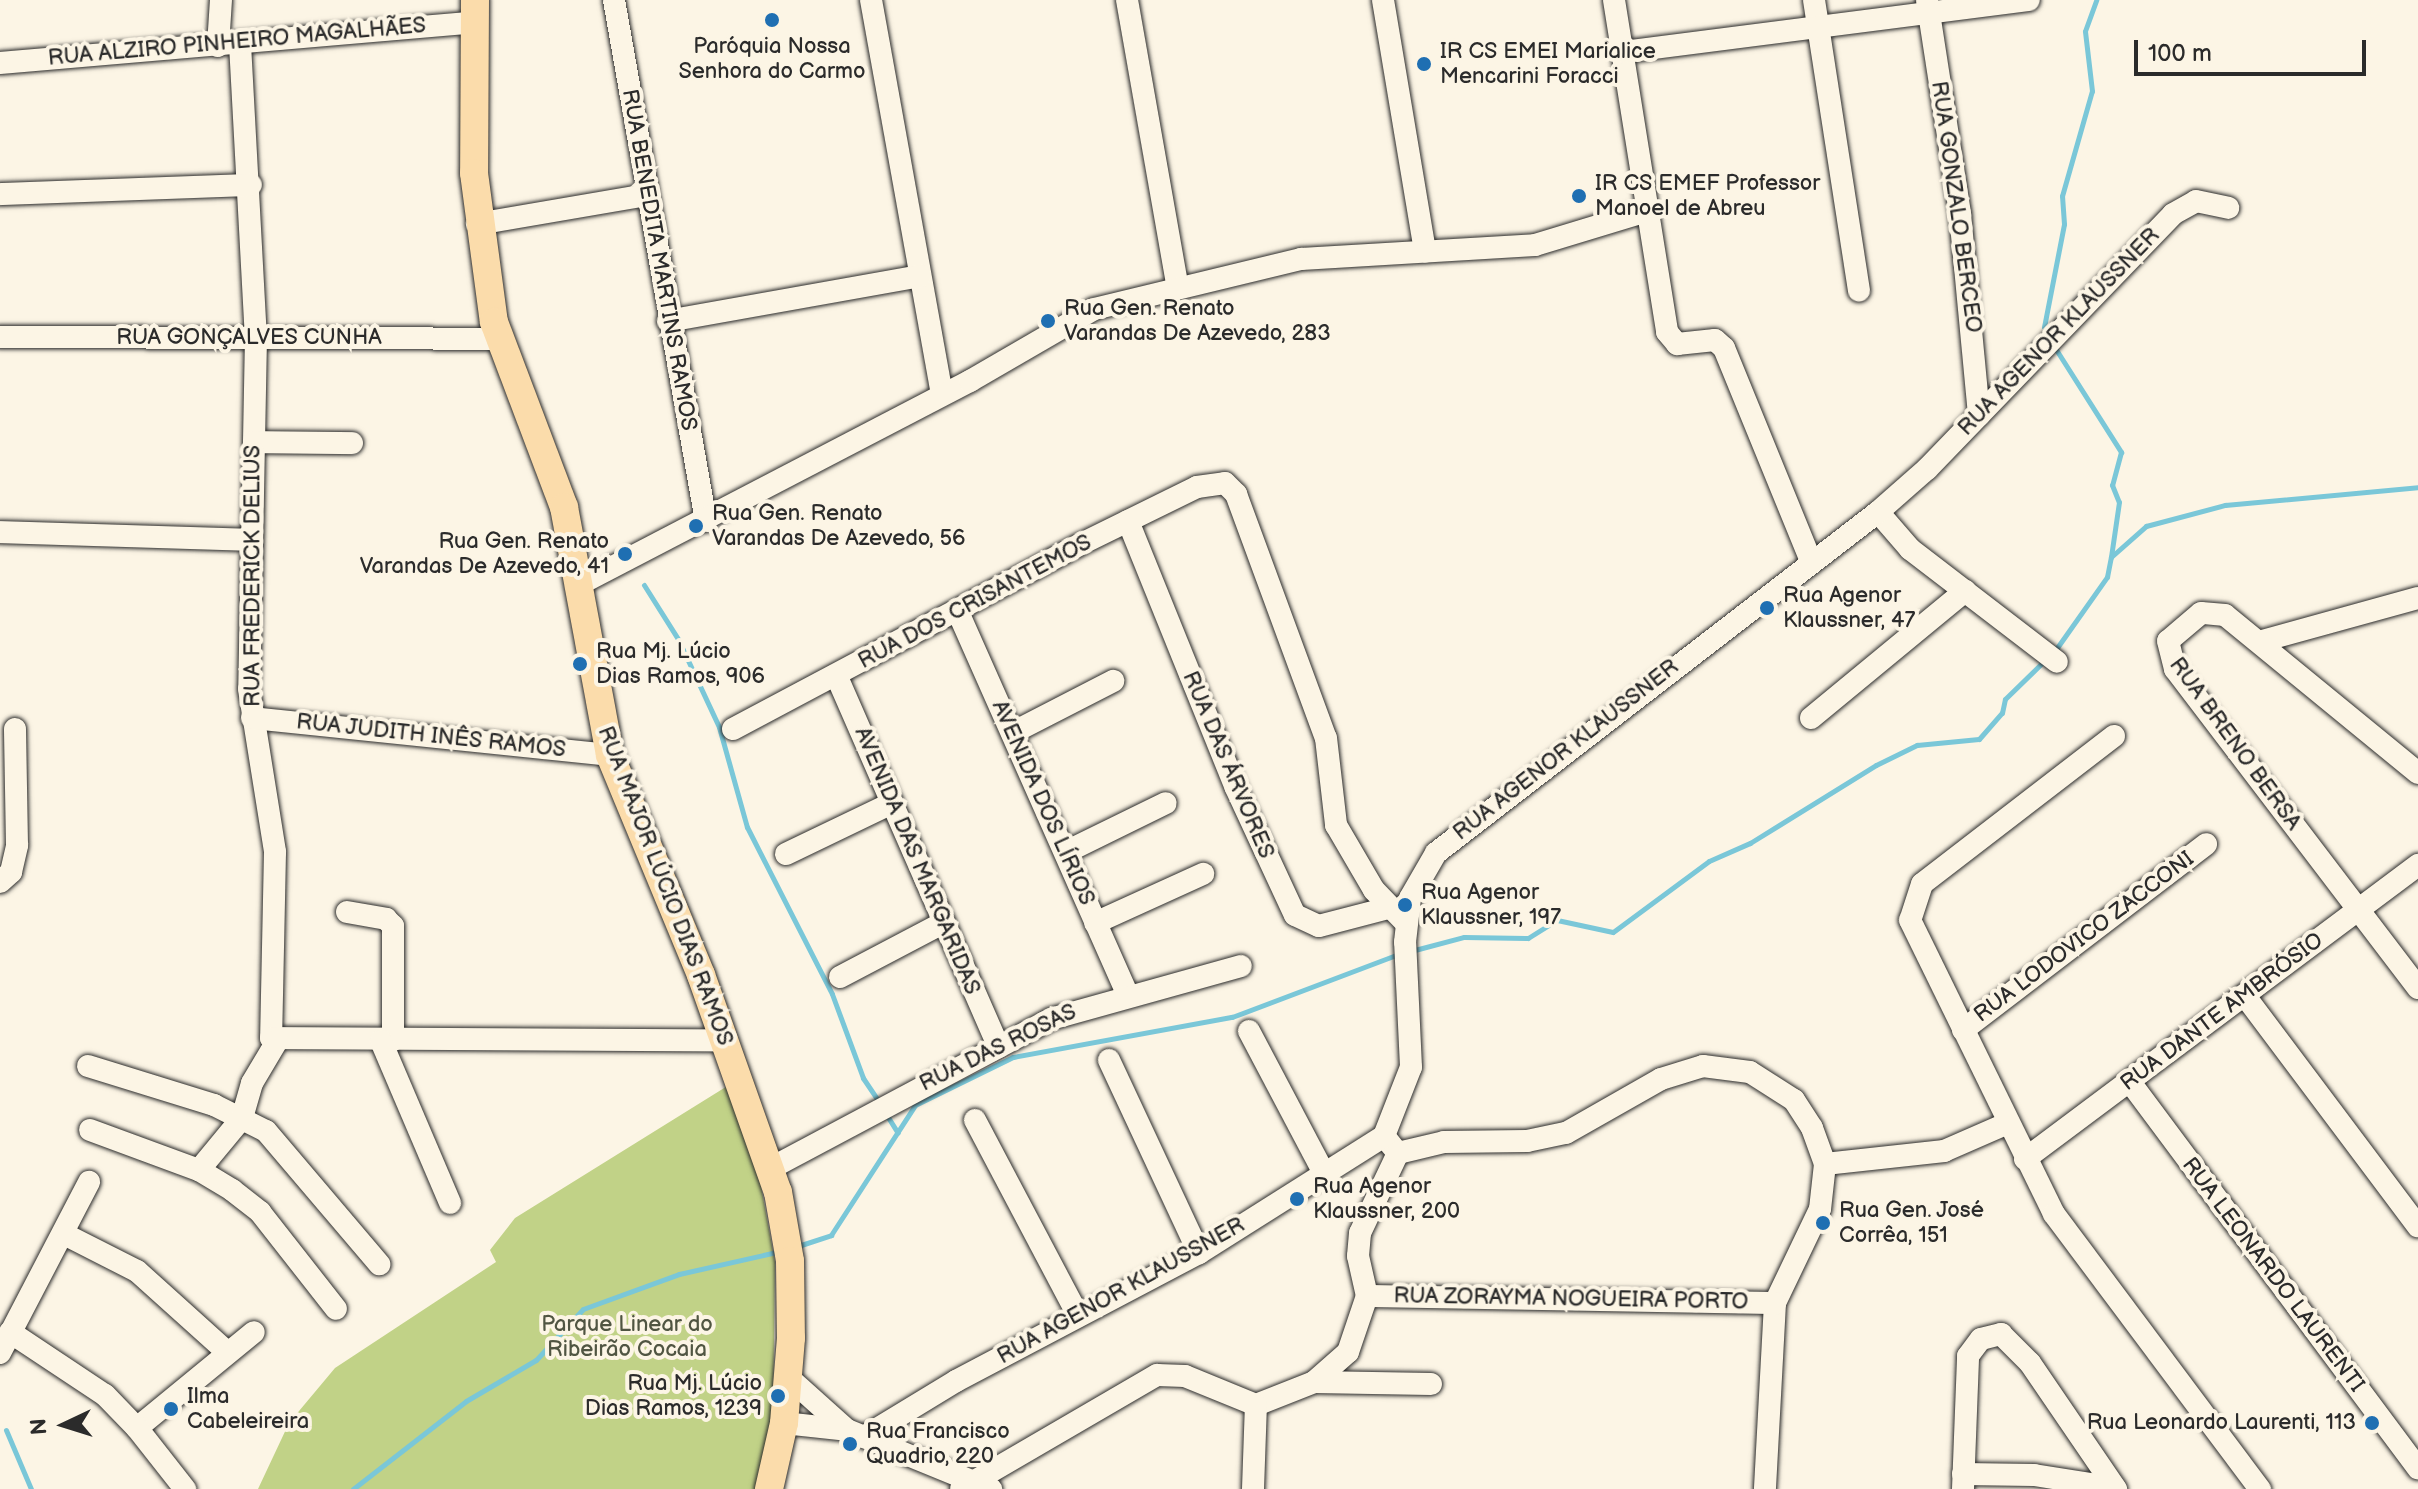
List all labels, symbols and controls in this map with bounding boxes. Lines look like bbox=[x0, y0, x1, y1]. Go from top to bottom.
marker: Paróquia Nossa Senhora do Carmo bbox=[763, 11, 781, 29]
street label: RUA ALZIRO PINHEIRO MAGALHÃES bbox=[47, 12, 427, 72]
scale bar bbox=[2138, 24, 2370, 74]
place label: Paróquia Nossa Senhora do Carmo bbox=[678, 33, 866, 84]
place label: IR CS EMEI Marialice Mencarini Foracci bbox=[1440, 38, 1656, 90]
text: 100 m bbox=[2148, 39, 2212, 68]
marker: IR CS EMEI Marialice Mencarini Foracci bbox=[1415, 55, 1433, 73]
street label: RUA GONZALO BERCEO bbox=[1925, 79, 1987, 335]
street label: RUA BENEDITA MARTINS RAMOS bbox=[616, 87, 702, 433]
place label: IR CS EMEF Professor Manoel de Abreu bbox=[1595, 170, 1820, 222]
marker: IR CS EMEF Professor Manoel de Abreu bbox=[1570, 187, 1588, 205]
street label: RUA AGENOR KLAUSSNER bbox=[1953, 223, 2165, 441]
place label: Rua Gen. Renato Varandas De Azevedo, 283 bbox=[1064, 295, 1331, 346]
marker: Rua Gen. Renato Varandas De Azevedo, 283 bbox=[1039, 312, 1057, 330]
street label: RUA GONÇALVES CUNHA bbox=[116, 325, 382, 351]
street label: RUA FREDERICK DELIUS bbox=[240, 445, 266, 707]
place label: Rua Gen. Renato Varandas De Azevedo, 56 bbox=[712, 500, 965, 552]
marker: Rua Gen. Renato Varandas De Azevedo, 56 bbox=[687, 517, 705, 535]
place label: Rua Gen. Renato Varandas De Azevedo, 41 bbox=[360, 528, 609, 580]
street label: RUA DOS CRISANTEMOS bbox=[854, 529, 1096, 675]
marker: Rua Gen. Renato Varandas De Azevedo, 41 bbox=[616, 545, 634, 563]
place label: Rua Agenor Klaussner, 47 bbox=[1783, 582, 1915, 634]
marker: Rua Agenor Klaussner, 47 bbox=[1758, 599, 1776, 617]
place label: Rua Mj. Lúcio Dias Ramos, 906 bbox=[596, 638, 765, 690]
street label: RUA BRENO BERSA bbox=[2163, 653, 2307, 835]
street label: RUA AGENOR KLAUSSNER bbox=[1448, 654, 1684, 846]
marker: Rua Mj. Lúcio Dias Ramos, 906 bbox=[571, 655, 589, 673]
street label: RUA DAS ÁRVORES bbox=[1177, 667, 1279, 863]
street label: AVENIDA DOS LÍRIOS bbox=[986, 696, 1100, 910]
street label: RUA JUDITH INÊS RAMOS bbox=[294, 709, 568, 763]
street label: RUA MAJOR LÚCIO DIAS RAMOS bbox=[592, 723, 738, 1049]
street label: AVENIDA DAS MARGARIDAS bbox=[849, 723, 985, 999]
street label: RUA LODOVICO ZACCONI bbox=[1969, 846, 2199, 1028]
place label: Rua Agenor Klaussner, 197 bbox=[1421, 879, 1561, 930]
marker: Rua Agenor Klaussner, 197 bbox=[1396, 896, 1414, 914]
street label: RUA DANTE AMBRÓSIO bbox=[2116, 927, 2328, 1097]
street label: RUA DAS ROSAS bbox=[915, 999, 1081, 1097]
street label: RUA LEONARDO LAURENTI bbox=[2176, 1153, 2370, 1397]
place label: Rua Agenor Klaussner, 200 bbox=[1313, 1173, 1460, 1224]
marker: Rua Agenor Klaussner, 200 bbox=[1288, 1190, 1306, 1208]
place label: Rua Gen. José Corrêa, 151 bbox=[1839, 1197, 1985, 1248]
street label: RUA AGENOR KLAUSSNER bbox=[993, 1212, 1249, 1370]
marker: Rua Gen. José Corrêa, 151 bbox=[1814, 1214, 1832, 1232]
street label: RUA ZORAYMA NOGUEIRA PORTO bbox=[1393, 1283, 1749, 1315]
park label: Parque Linear do Ribeirão Cocaia bbox=[541, 1311, 713, 1362]
place label: Rua Mj. Lúcio Dias Ramos, 1239 bbox=[585, 1370, 762, 1422]
place label: Ilma Cabeleireira bbox=[187, 1383, 309, 1434]
north arrow bbox=[24, 1385, 104, 1465]
marker: Rua Mj. Lúcio Dias Ramos, 1239 bbox=[769, 1387, 787, 1405]
marker: Ilma Cabeleireira bbox=[162, 1400, 180, 1418]
place label: Rua Leonardo Laurenti, 113 bbox=[2087, 1410, 2356, 1436]
marker: Rua Leonardo Laurenti, 113 bbox=[2363, 1414, 2381, 1432]
text: N bbox=[26, 1418, 54, 1436]
place label: Rua Francisco Quadrio, 220 bbox=[866, 1418, 1010, 1470]
marker: Rua Francisco Quadrio, 220 bbox=[841, 1435, 859, 1453]

